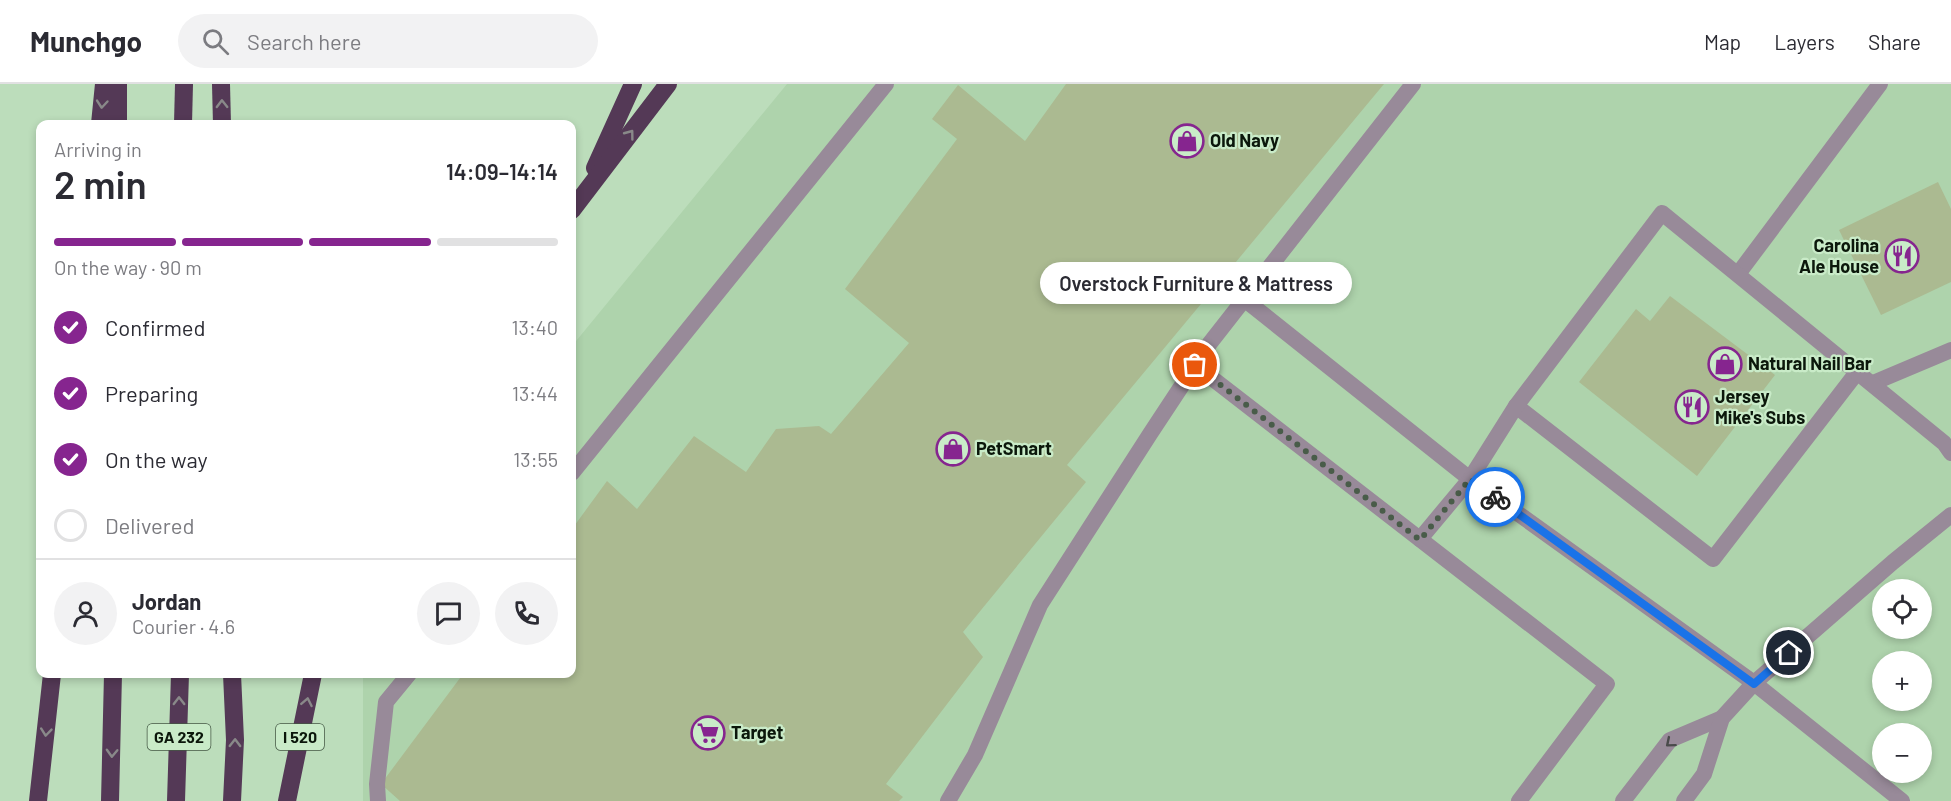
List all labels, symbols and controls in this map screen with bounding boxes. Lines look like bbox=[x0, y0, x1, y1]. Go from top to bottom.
search box bbox=[178, 14, 598, 68]
text: Munchgo bbox=[30, 24, 142, 58]
icon: search bbox=[199, 25, 232, 58]
text: Search here bbox=[247, 28, 361, 54]
text: Map bbox=[1704, 29, 1741, 54]
text: Layers bbox=[1774, 29, 1835, 54]
text: Share bbox=[1868, 29, 1921, 54]
one-way arrow bbox=[96, 100, 109, 109]
one-way arrow bbox=[215, 100, 228, 109]
shop icon: Old Navy bbox=[1169, 123, 1205, 159]
place label: Old Navy bbox=[1210, 129, 1279, 151]
one-way arrow bbox=[623, 130, 634, 141]
text: Arriving in bbox=[54, 137, 142, 161]
text: 14:09–14:14 bbox=[446, 158, 558, 184]
text: 2 min bbox=[54, 160, 147, 207]
place label: Carolina Ale House bbox=[1799, 234, 1879, 277]
restaurant icon: Carolina Ale House bbox=[1884, 238, 1920, 274]
text: On the way · 90 m bbox=[54, 255, 202, 279]
callout: Overstock Furniture & Mattress bbox=[1039, 263, 1351, 305]
text: Overstock Furniture & Mattress bbox=[1059, 271, 1333, 295]
icon: check bbox=[54, 311, 87, 344]
text: Confirmed bbox=[105, 314, 205, 340]
text: 13:40 bbox=[512, 315, 558, 339]
pin bbox=[1169, 339, 1220, 390]
shop icon: Natural Nail Bar bbox=[1707, 346, 1743, 382]
icon: bag bbox=[1178, 348, 1211, 381]
place label: Natural Nail Bar bbox=[1748, 352, 1872, 374]
icon: check bbox=[54, 377, 87, 410]
text: Preparing bbox=[105, 380, 198, 406]
text: 13:44 bbox=[512, 381, 558, 405]
place label: Jersey Mike's Subs bbox=[1715, 385, 1805, 428]
restaurant icon: Jersey Mike's Subs bbox=[1674, 389, 1710, 425]
shop icon: PetSmart bbox=[935, 431, 971, 467]
place label: PetSmart bbox=[976, 437, 1052, 459]
icon: check bbox=[54, 443, 87, 476]
text: On the way bbox=[105, 446, 208, 472]
text: 13:55 bbox=[513, 447, 558, 471]
courier bbox=[1465, 467, 1525, 527]
icon: bike bbox=[1479, 481, 1512, 514]
text: Delivered bbox=[105, 512, 194, 538]
map controls bbox=[1872, 579, 1932, 783]
button: locate bbox=[1872, 579, 1932, 639]
button: person bbox=[54, 582, 117, 645]
button: chat bbox=[417, 582, 480, 645]
button: phone bbox=[495, 582, 558, 645]
text: Jordan bbox=[132, 588, 201, 614]
text: Courier · 4.6 bbox=[132, 614, 235, 638]
pin bbox=[1763, 627, 1814, 678]
icon: home bbox=[1772, 636, 1805, 669]
button: + bbox=[1872, 651, 1932, 711]
one-way arrow bbox=[173, 696, 185, 705]
one-way arrow bbox=[300, 698, 313, 708]
supermarket icon: Target bbox=[690, 715, 726, 751]
place label: Target bbox=[731, 721, 783, 743]
button: − bbox=[1872, 723, 1932, 783]
road number: GA 232 bbox=[148, 724, 210, 750]
road number: I 520 bbox=[276, 724, 324, 750]
one-way arrow bbox=[40, 727, 53, 736]
one-way arrow bbox=[1666, 735, 1677, 746]
one-way arrow bbox=[228, 738, 241, 747]
one-way arrow bbox=[105, 748, 118, 757]

